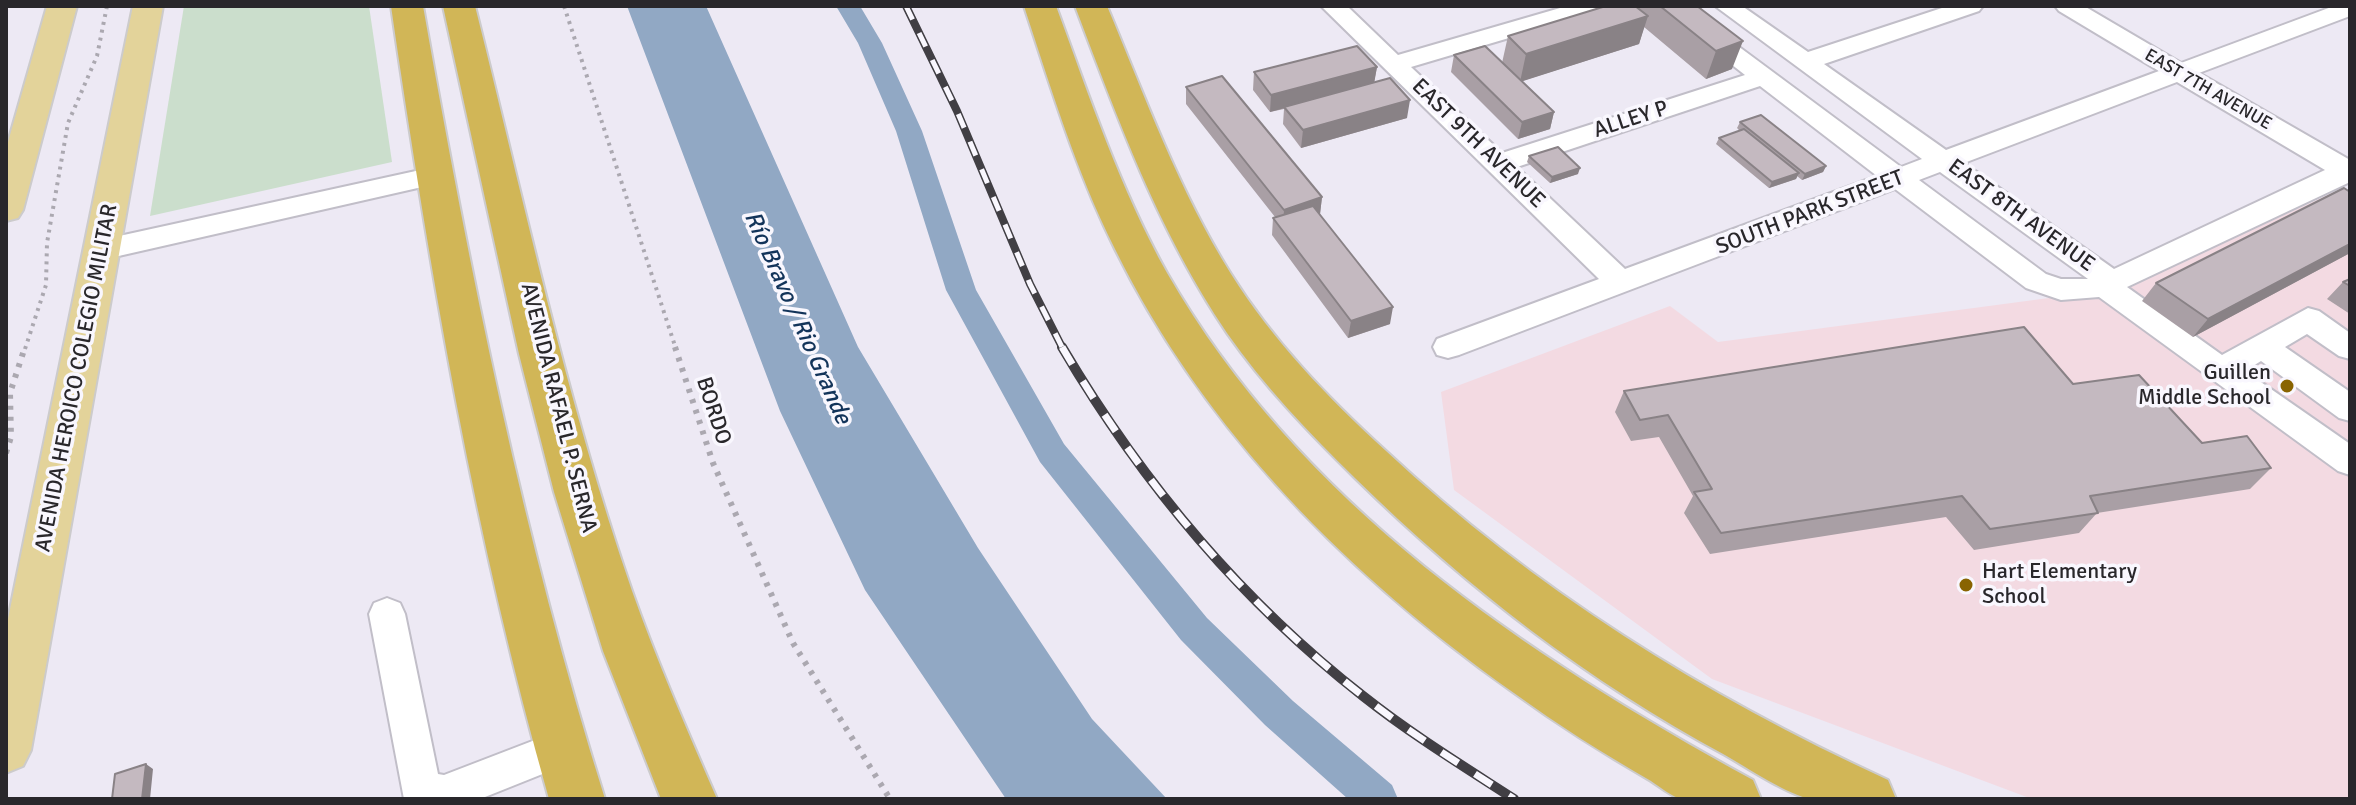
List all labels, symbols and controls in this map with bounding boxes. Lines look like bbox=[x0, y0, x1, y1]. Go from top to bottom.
street label: EAST 7TH AVENUE bbox=[2141, 45, 2275, 135]
street label: EAST 9TH AVENUE bbox=[1406, 74, 1550, 214]
street label: ALLEY P bbox=[1590, 96, 1672, 144]
street label: EAST 8TH AVENUE bbox=[1942, 154, 2100, 278]
street label: SOUTH PARK STREET bbox=[1712, 165, 1908, 261]
street label: AVENIDA HEROICO COLEGIO MILITAR bbox=[30, 202, 124, 554]
water label: Río Bravo / Rio Grande bbox=[737, 207, 857, 429]
street label: AVENIDA RAFAEL P. SERNA bbox=[514, 280, 602, 536]
place label: Guillen Middle School bbox=[2138, 360, 2271, 412]
street label: BORDO bbox=[690, 374, 736, 448]
marker: Guillen Middle School bbox=[2278, 377, 2296, 395]
place label: Hart Elementary School bbox=[1982, 559, 2137, 610]
marker: Hart Elementary School bbox=[1957, 576, 1975, 594]

